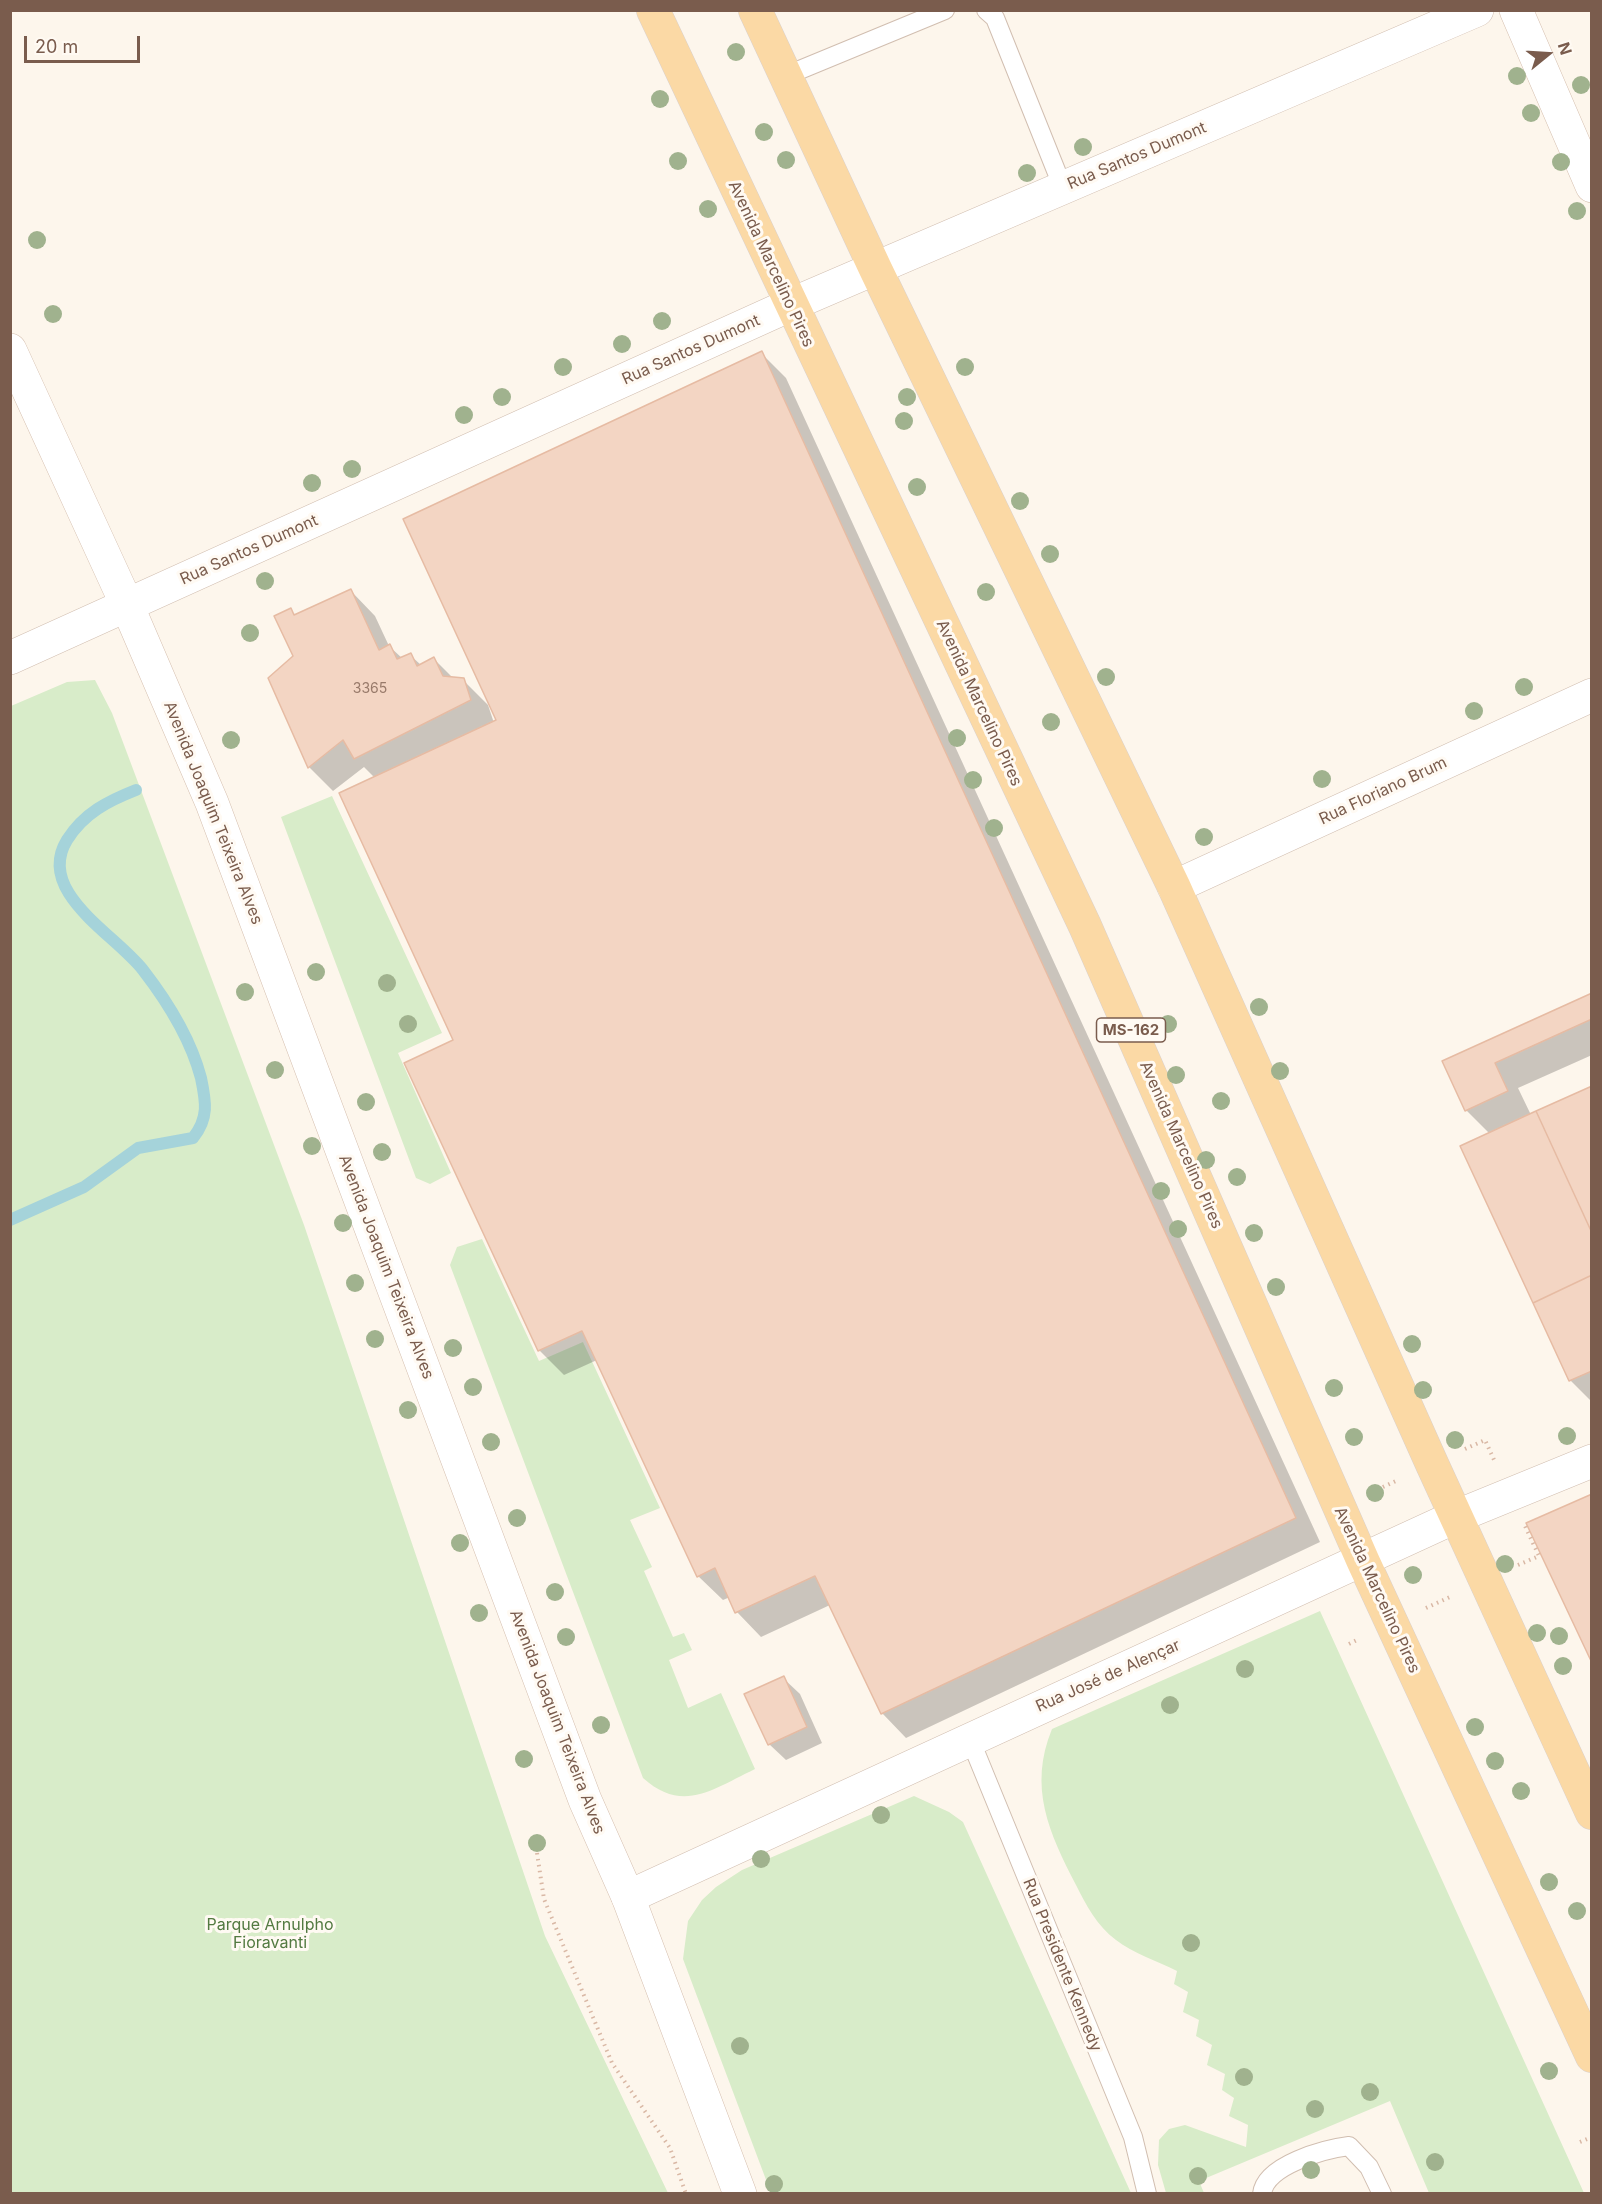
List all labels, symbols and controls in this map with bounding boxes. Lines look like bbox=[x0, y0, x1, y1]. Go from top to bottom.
scale bar bbox=[27, 24, 142, 62]
north arrow bbox=[1518, 24, 1578, 84]
text: 20 m bbox=[35, 36, 78, 57]
text: N bbox=[1554, 40, 1577, 57]
street label: Rua Santos Dumont bbox=[1065, 118, 1209, 194]
street label: Avenida Marcelino Pires bbox=[724, 178, 818, 350]
street label: Rua Santos Dumont bbox=[619, 311, 763, 389]
street label: Rua Santos Dumont bbox=[177, 511, 321, 589]
street label: Avenida Marcelino Pires bbox=[932, 617, 1026, 789]
house number: 3365 bbox=[353, 681, 387, 697]
street label: Avenida Joaquim Teixeira Alves bbox=[159, 699, 267, 927]
street label: Rua Floriano Brum bbox=[1316, 753, 1450, 829]
road number: MS-162 bbox=[1096, 1018, 1166, 1042]
street label: Avenida Marcelino Pires bbox=[1135, 1058, 1227, 1232]
street label: Avenida Joaquim Teixeira Alves bbox=[334, 1152, 438, 1382]
street label: Avenida Marcelino Pires bbox=[1330, 1504, 1424, 1676]
street label: Avenida Joaquim Teixeira Alves bbox=[505, 1607, 609, 1837]
street label: Rua José de Alençar bbox=[1033, 1636, 1183, 1716]
street label: Rua Presidente Kennedy bbox=[1018, 1876, 1106, 2054]
park label: Parque Arnulpho Fioravanti bbox=[207, 1915, 334, 1953]

